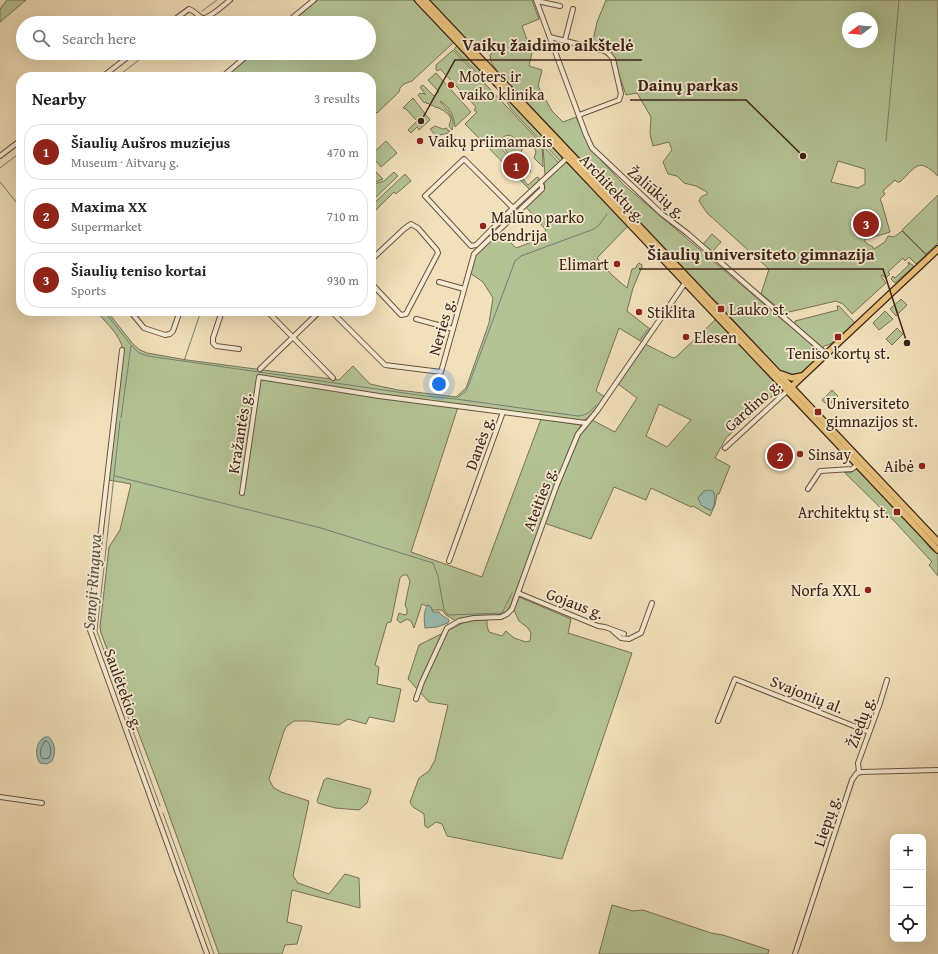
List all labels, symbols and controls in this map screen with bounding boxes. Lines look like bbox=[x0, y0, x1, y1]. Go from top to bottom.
north arrow bbox=[842, 12, 878, 48]
search box bbox=[16, 16, 376, 60]
icon: search bbox=[30, 27, 52, 49]
text: Search here bbox=[62, 28, 136, 49]
callout: Vaikų žaidimo aikštelė bbox=[455, 31, 642, 60]
text: Vaikų žaidimo aikštelė bbox=[462, 32, 634, 57]
place label: Moters ir vaiko klinika bbox=[459, 64, 545, 106]
callout: Dainų parkas bbox=[630, 71, 746, 100]
text: Dainų parkas bbox=[638, 72, 738, 97]
marker: Moters ir vaiko klinika bbox=[446, 80, 456, 90]
text: Nearby bbox=[32, 86, 86, 111]
text: 3 results bbox=[314, 89, 360, 108]
place label: Vaikų priimamasis bbox=[428, 129, 553, 153]
text: Šiaulių Aušros muziejus bbox=[71, 132, 230, 153]
marker: Vaikų priimamasis bbox=[415, 136, 425, 146]
text: 1 bbox=[43, 143, 49, 162]
text: 470 m bbox=[327, 143, 359, 162]
street label: Architektų g. bbox=[574, 148, 652, 228]
pin: 1 bbox=[503, 151, 529, 181]
text: Museum · Aitvarų g. bbox=[71, 153, 179, 172]
street label: Žaliūkių g. bbox=[623, 160, 691, 224]
text: Maxima XX bbox=[71, 196, 147, 217]
place label: Malūno parko bendrija bbox=[491, 205, 584, 247]
text: 2 bbox=[43, 207, 49, 226]
text: 710 m bbox=[327, 207, 359, 226]
pin: 3 bbox=[853, 209, 879, 239]
text: Supermarket bbox=[71, 217, 142, 236]
marker: Malūno parko bendrija bbox=[478, 221, 488, 231]
callout: Šiaulių universiteto gimnazija bbox=[639, 240, 883, 269]
text: Šiaulių universiteto gimnazija bbox=[647, 241, 875, 266]
place label: Elimart bbox=[559, 252, 609, 276]
marker: Elimart bbox=[612, 259, 622, 269]
text: Šiaulių teniso kortai bbox=[71, 260, 206, 281]
text: 3 bbox=[43, 271, 49, 290]
text: 930 m bbox=[327, 271, 359, 290]
text: Sports bbox=[71, 281, 106, 300]
street label: Neries g. bbox=[421, 296, 461, 358]
place label: Lauko st. bbox=[729, 297, 789, 321]
place label: Stiklita bbox=[647, 300, 696, 324]
marker: Lauko st. bbox=[716, 304, 726, 314]
marker: Stiklita bbox=[634, 307, 644, 317]
place label: Elesen bbox=[694, 325, 737, 349]
marker: Elesen bbox=[681, 332, 691, 342]
marker: Teniso kortų st. bbox=[833, 332, 843, 342]
place label: Teniso kortų st. bbox=[786, 341, 890, 365]
street label: Gardino g. bbox=[718, 373, 786, 437]
your location bbox=[429, 374, 449, 394]
street label: Kražantės g. bbox=[221, 391, 257, 475]
place label: Universiteto gimnazijos st. bbox=[826, 391, 918, 433]
marker: Universiteto gimnazijos st. bbox=[813, 407, 823, 417]
street label: Danės g. bbox=[458, 413, 500, 473]
pin: 2 bbox=[767, 441, 793, 471]
place label: Sinsay bbox=[808, 442, 851, 466]
marker: Sinsay bbox=[795, 449, 805, 459]
place label: Aibė bbox=[884, 454, 914, 478]
marker: Aibė bbox=[917, 461, 927, 471]
street label: Ateities g. bbox=[516, 463, 562, 534]
place label: Architektų st. bbox=[798, 500, 889, 524]
marker: Architektų st. bbox=[892, 507, 902, 517]
water label: Senoji Ringuva bbox=[76, 533, 107, 631]
place label: Norfa XXL bbox=[791, 578, 860, 602]
street label: Gojaus g. bbox=[543, 581, 607, 625]
marker: Norfa XXL bbox=[863, 585, 873, 595]
street label: Saulėtekio g. bbox=[98, 645, 150, 733]
street label: Svajonių al. bbox=[767, 668, 847, 720]
street label: Žiedų g. bbox=[840, 693, 880, 751]
street label: Liepų g. bbox=[806, 792, 846, 850]
map controls bbox=[890, 834, 926, 942]
button: + bbox=[890, 834, 926, 870]
button: − bbox=[890, 870, 926, 906]
button: locate bbox=[890, 906, 926, 942]

